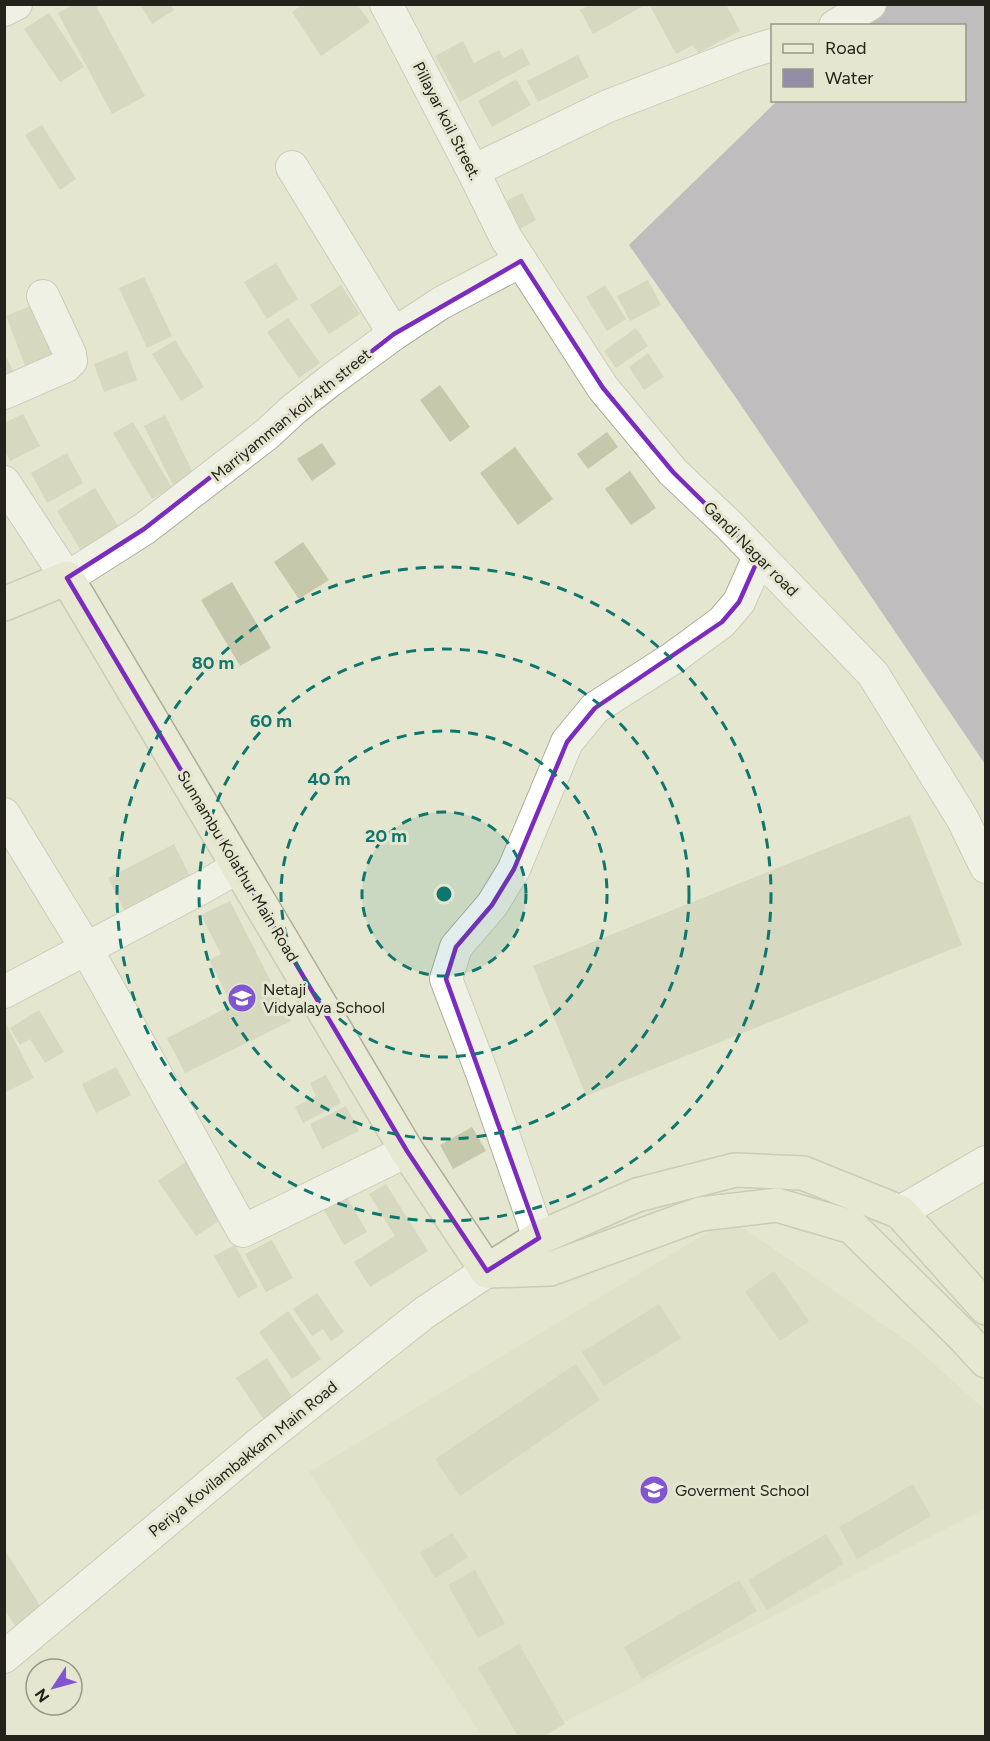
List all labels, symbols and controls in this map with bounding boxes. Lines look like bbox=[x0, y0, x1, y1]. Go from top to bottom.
legend bbox=[771, 24, 966, 102]
text: Road bbox=[825, 37, 866, 59]
street label: Pillayar koil Street. bbox=[409, 59, 485, 183]
text: Water bbox=[825, 67, 873, 89]
street label: Marriyamman koil 4th street bbox=[207, 345, 375, 485]
street label: Gandi Nagar road bbox=[700, 498, 802, 600]
text: 80 m bbox=[192, 652, 234, 674]
text: 60 m bbox=[250, 710, 292, 732]
street label: Sunnambu Kolathur Main Road bbox=[173, 767, 303, 965]
text: 40 m bbox=[307, 768, 351, 790]
text: 20 m bbox=[365, 825, 407, 847]
centre of rings bbox=[434, 884, 454, 904]
place label: Netaji Vidyalaya School bbox=[263, 980, 385, 1017]
school or university icon: Netaji Vidyalaya School bbox=[226, 982, 258, 1014]
street label: Periya Kovilambakkam Main Road bbox=[145, 1377, 341, 1541]
school or university icon: Goverment School bbox=[638, 1474, 670, 1506]
place label: Goverment School bbox=[675, 1481, 809, 1500]
north arrow bbox=[24, 1657, 84, 1717]
text: N bbox=[31, 1685, 54, 1706]

